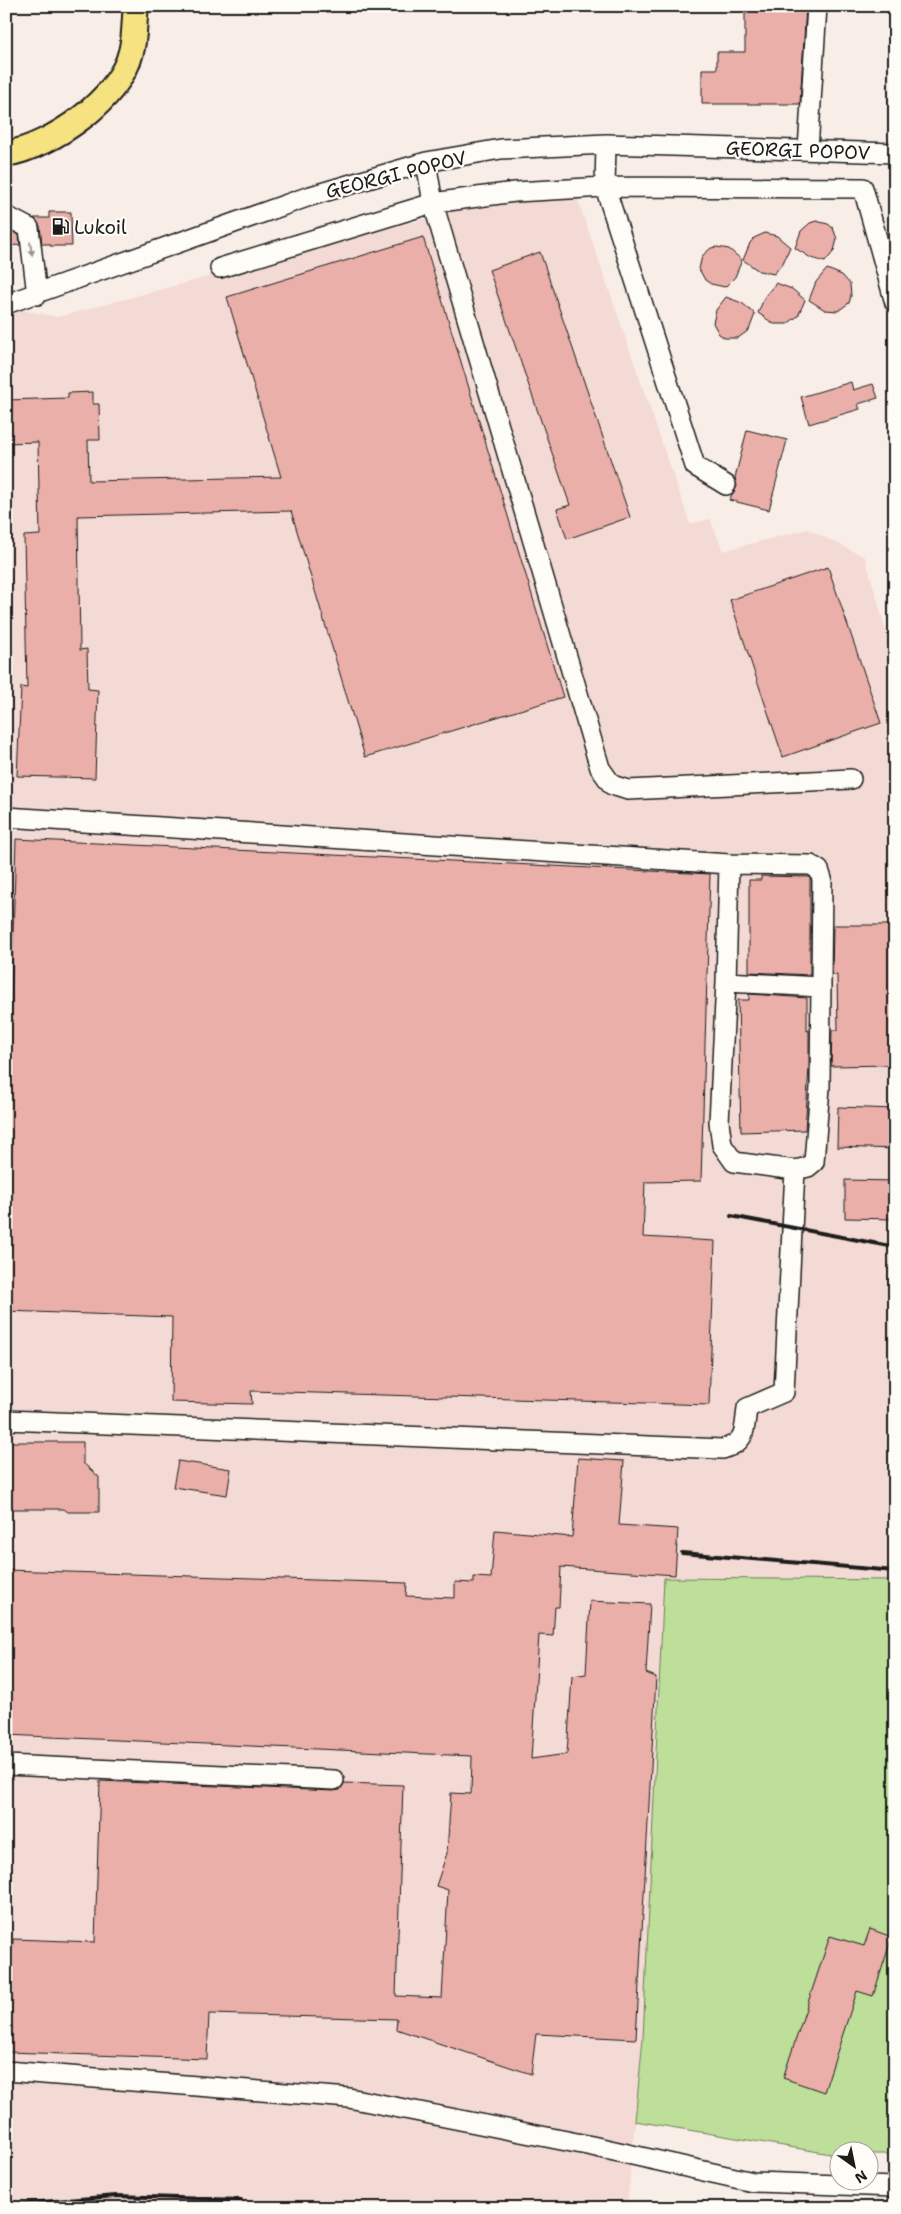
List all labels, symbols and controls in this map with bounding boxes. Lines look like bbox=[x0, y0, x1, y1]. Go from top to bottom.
street label: GEORGI POPOV bbox=[725, 135, 871, 166]
street label: GEORGI POPOV bbox=[323, 145, 469, 204]
place label: Lukoil bbox=[74, 215, 127, 240]
fuel station icon: Lukoil bbox=[50, 217, 70, 237]
one-way arrow bbox=[28, 241, 36, 257]
north arrow bbox=[828, 2142, 878, 2192]
text: N bbox=[852, 2166, 871, 2187]

